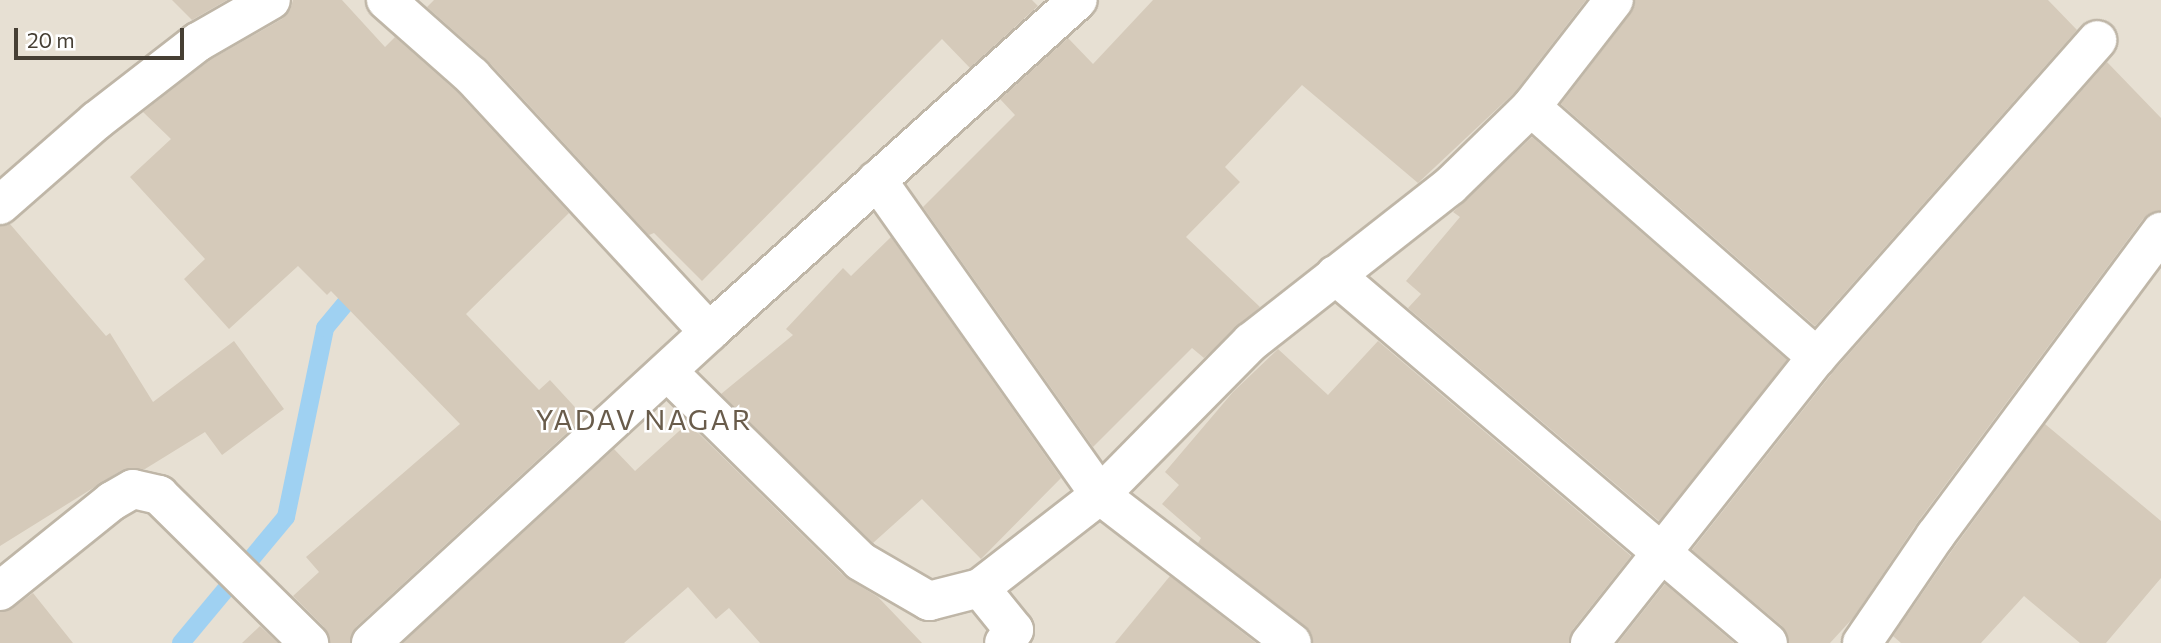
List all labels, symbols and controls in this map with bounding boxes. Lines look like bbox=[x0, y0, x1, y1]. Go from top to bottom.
scale bar bbox=[18, 14, 187, 58]
text: 20 m bbox=[27, 27, 75, 52]
district label: YADAV NAGAR bbox=[537, 402, 751, 436]

